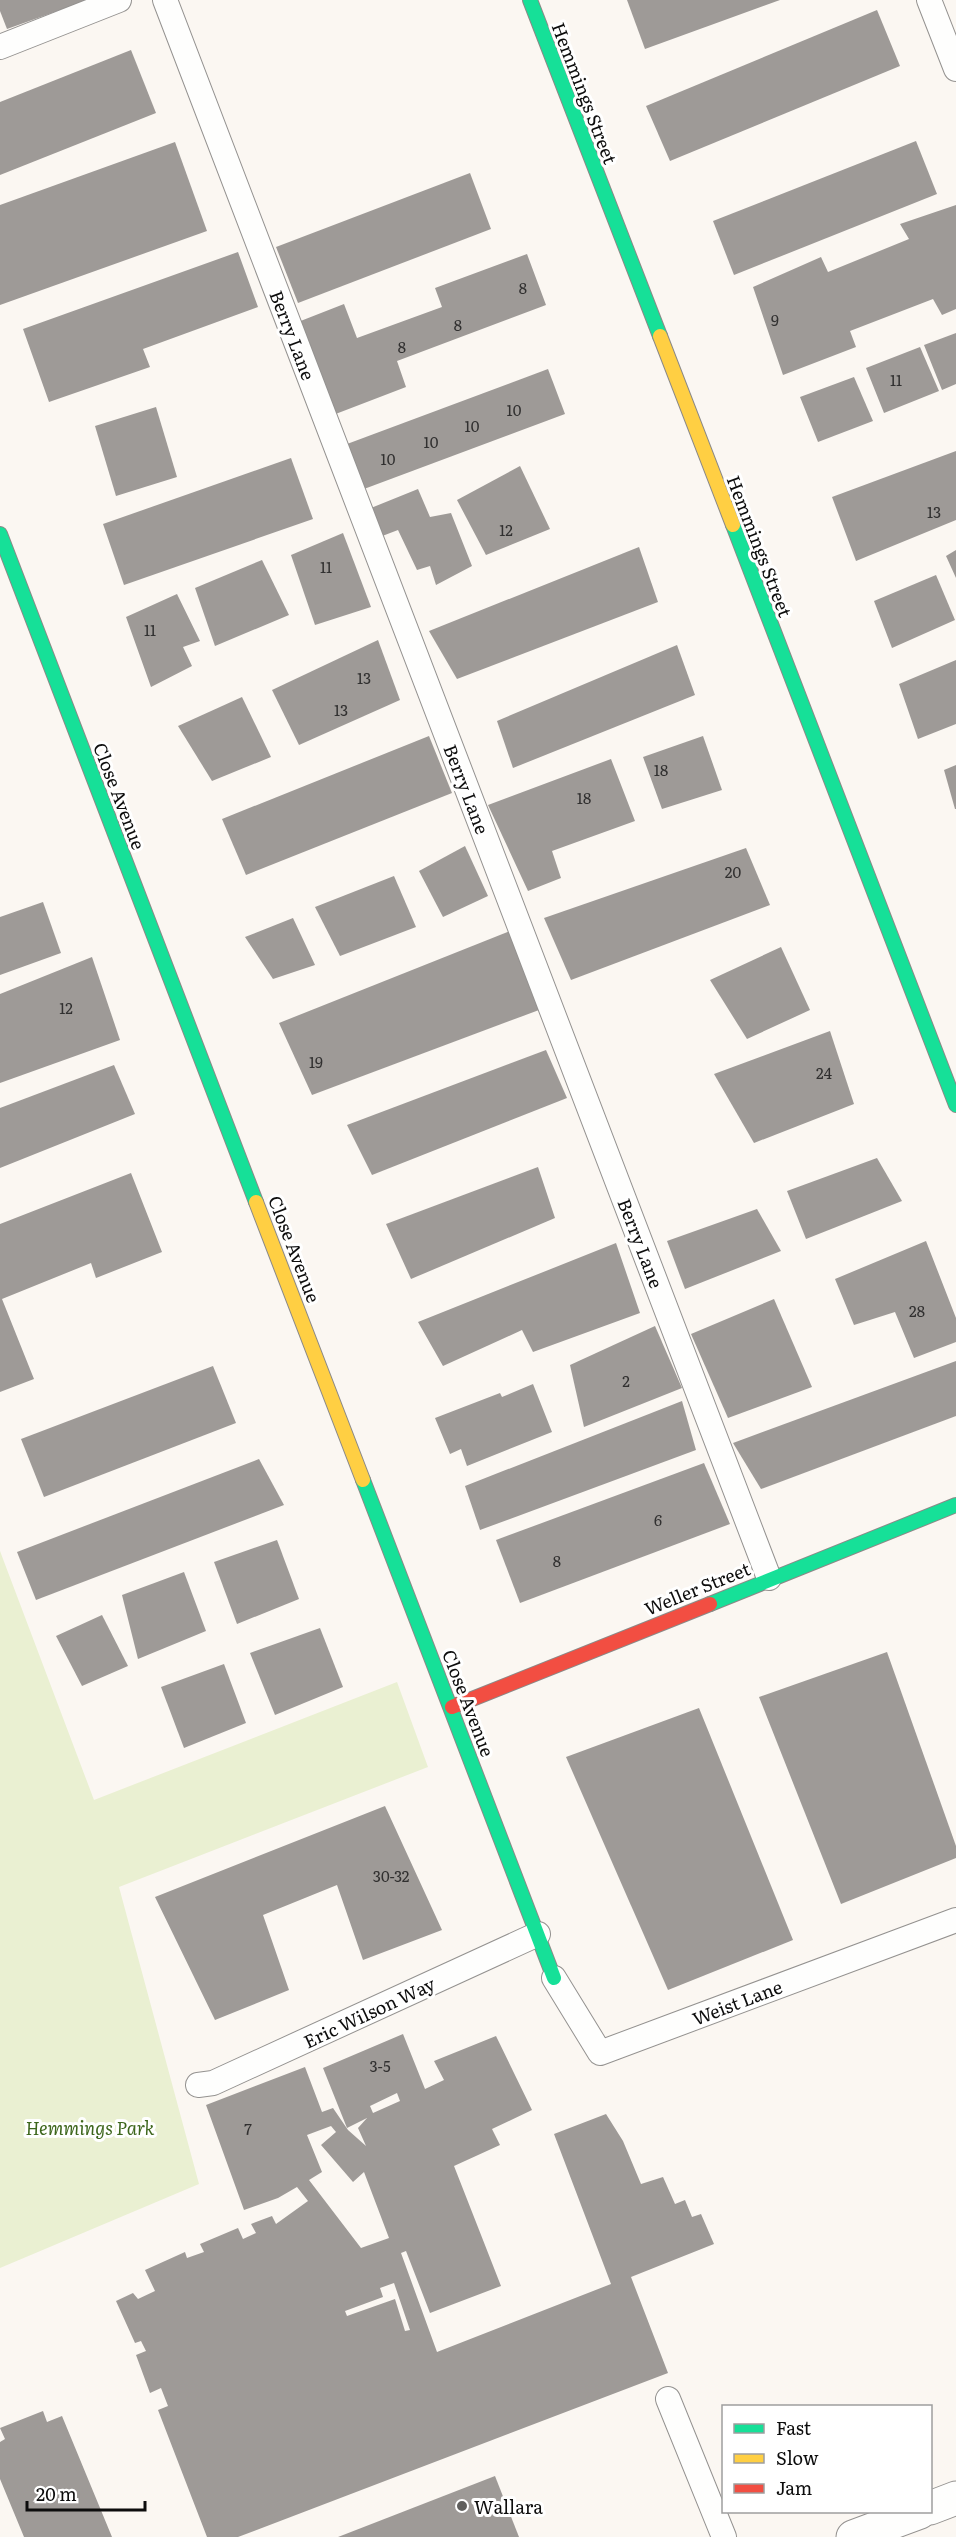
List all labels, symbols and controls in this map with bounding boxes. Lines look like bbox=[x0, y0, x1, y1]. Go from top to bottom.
street label: Hemmings Street bbox=[546, 18, 625, 168]
house number: 8 bbox=[519, 276, 527, 299]
street label: Berry Lane bbox=[264, 286, 322, 384]
house number: 9 bbox=[771, 308, 779, 331]
house number: 8 bbox=[454, 313, 462, 336]
house number: 8 bbox=[398, 335, 406, 358]
house number: 11 bbox=[890, 368, 902, 391]
house number: 10 bbox=[507, 398, 522, 421]
house number: 10 bbox=[465, 414, 480, 437]
house number: 10 bbox=[424, 430, 439, 453]
house number: 10 bbox=[381, 447, 396, 470]
street label: Hemmings Street bbox=[721, 471, 800, 621]
house number: 13 bbox=[927, 500, 941, 523]
house number: 12 bbox=[499, 518, 513, 541]
house number: 11 bbox=[320, 555, 332, 578]
house number: 11 bbox=[144, 618, 156, 641]
house number: 13 bbox=[357, 666, 371, 689]
house number: 13 bbox=[334, 698, 348, 721]
street label: Close Avenue bbox=[87, 739, 153, 853]
street label: Berry Lane bbox=[438, 740, 496, 838]
house number: 18 bbox=[654, 758, 668, 781]
house number: 18 bbox=[577, 786, 591, 809]
house number: 20 bbox=[725, 860, 741, 883]
house number: 12 bbox=[59, 996, 73, 1019]
house number: 19 bbox=[309, 1050, 323, 1073]
house number: 24 bbox=[816, 1061, 832, 1084]
street label: Close Avenue bbox=[262, 1192, 328, 1306]
street label: Berry Lane bbox=[612, 1194, 670, 1292]
house number: 28 bbox=[909, 1299, 925, 1322]
house number: 2 bbox=[622, 1369, 630, 1392]
house number: 6 bbox=[654, 1508, 662, 1531]
house number: 8 bbox=[553, 1549, 561, 1572]
street label: Weller Street bbox=[640, 1554, 755, 1621]
street label: Close Avenue bbox=[436, 1646, 502, 1760]
house number: 30-32 bbox=[373, 1864, 410, 1887]
street label: Eric Wilson Way bbox=[299, 1969, 440, 2054]
street label: Weist Lane bbox=[688, 1972, 786, 2032]
house number: 3-5 bbox=[369, 2054, 391, 2077]
park label: Hemmings Park bbox=[26, 2114, 155, 2141]
house number: 7 bbox=[244, 2117, 252, 2140]
legend bbox=[722, 2405, 932, 2513]
text: Fast bbox=[776, 2414, 812, 2441]
text: Slow bbox=[776, 2444, 819, 2471]
scale bar bbox=[27, 2474, 146, 2512]
text: Jam bbox=[776, 2474, 812, 2501]
text: 20 m bbox=[36, 2480, 77, 2507]
place label: Wallara bbox=[474, 2493, 543, 2520]
marker: Wallara bbox=[455, 2499, 469, 2513]

